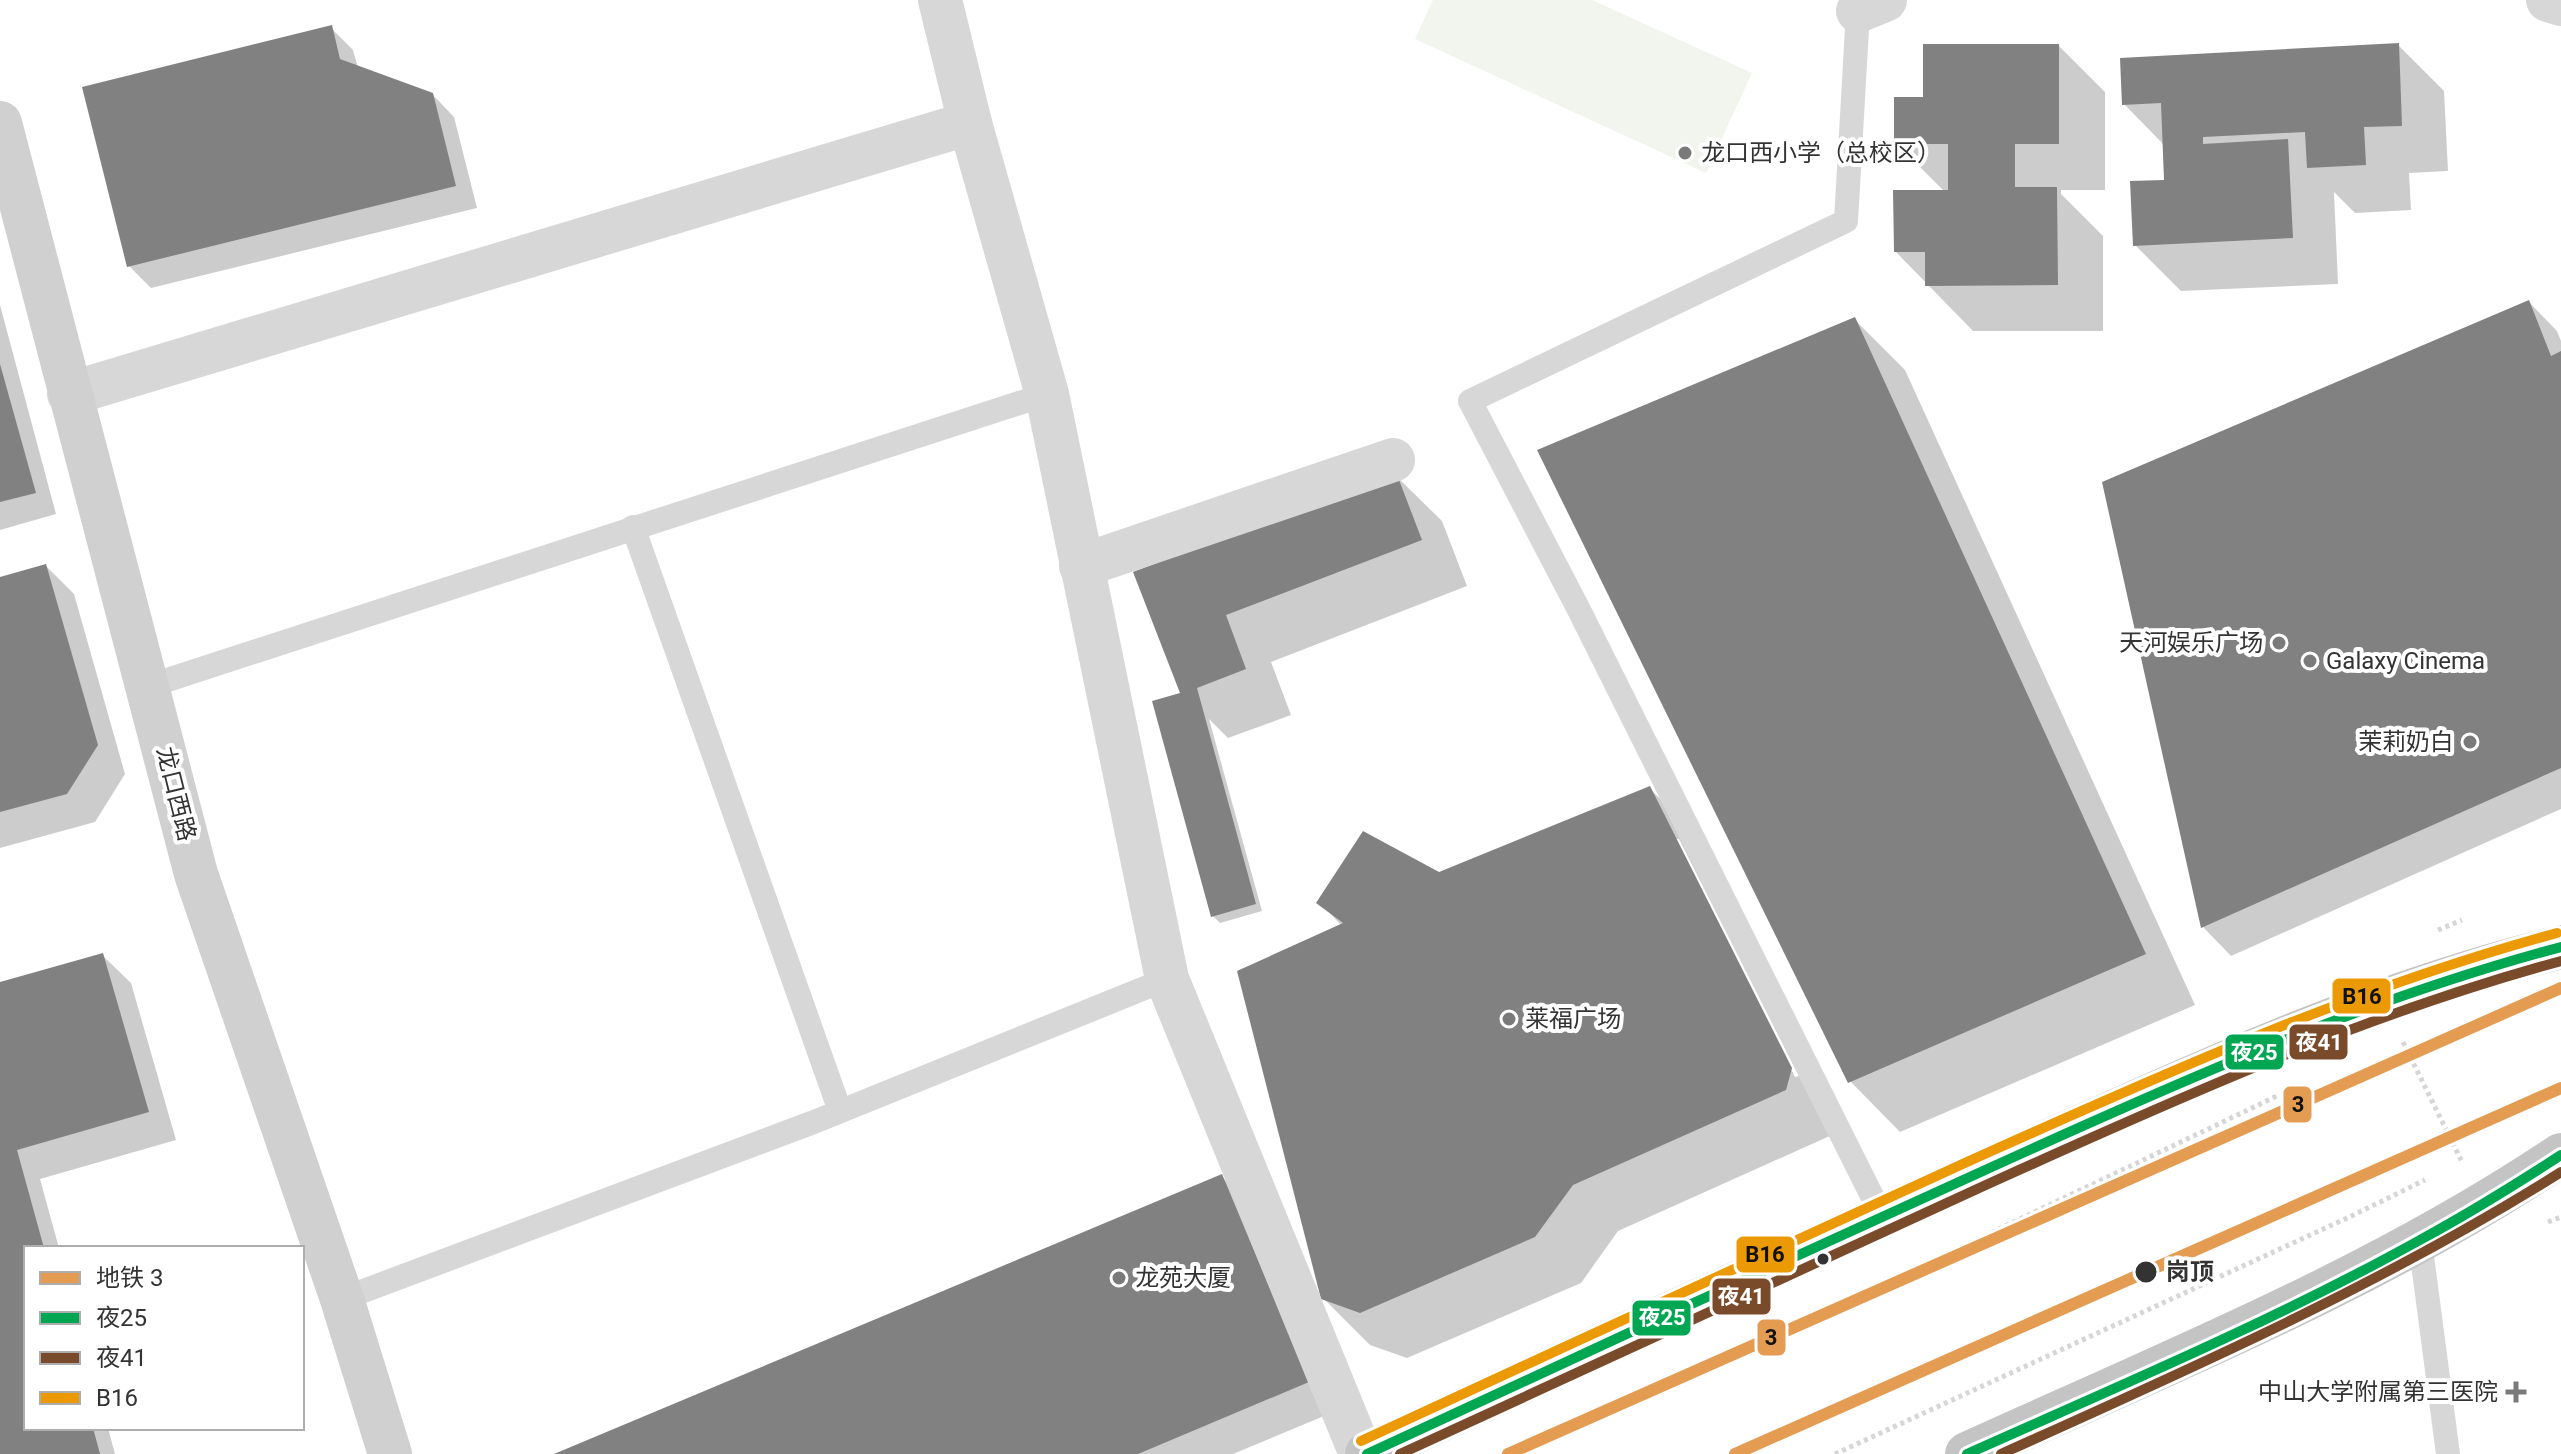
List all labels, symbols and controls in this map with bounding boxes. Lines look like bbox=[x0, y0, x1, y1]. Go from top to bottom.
place label: 龙口西小学（总校区） bbox=[1701, 139, 1941, 167]
marker: 龙口西小学（总校区） bbox=[1676, 144, 1694, 162]
place label: 天河娱乐广场 bbox=[2119, 629, 2263, 657]
marker: 天河娱乐广场 bbox=[2270, 634, 2288, 652]
place label: Galaxy Cinema bbox=[2326, 647, 2485, 675]
marker: Galaxy Cinema bbox=[2301, 652, 2319, 670]
place label: 茉莉奶白 bbox=[2358, 728, 2454, 756]
marker: 茉莉奶白 bbox=[2461, 733, 2479, 751]
street label: 龙口西路 bbox=[151, 744, 201, 844]
line badge: B16 bbox=[2331, 977, 2392, 1015]
text: B16 bbox=[2342, 984, 2382, 1009]
place label: 莱福广场 bbox=[1525, 1005, 1621, 1033]
marker: 莱福广场 bbox=[1500, 1010, 1518, 1028]
line badge: 夜41 bbox=[2288, 1023, 2349, 1061]
text: 夜41 bbox=[2295, 1030, 2343, 1055]
line badge: 夜25 bbox=[2224, 1033, 2285, 1071]
text: 夜25 bbox=[2230, 1040, 2278, 1065]
line badge: 3 bbox=[2282, 1085, 2313, 1124]
text: 3 bbox=[2292, 1092, 2304, 1117]
line badge: B16 bbox=[1735, 1235, 1796, 1274]
text: B16 bbox=[1745, 1242, 1785, 1267]
legend bbox=[24, 1246, 304, 1430]
unlabelled marker bbox=[1815, 1251, 1831, 1267]
place label: 岗顶 bbox=[2166, 1258, 2214, 1286]
marker: 岗顶 bbox=[2133, 1259, 2159, 1285]
text: 地铁 3 bbox=[96, 1264, 163, 1292]
place label: 龙苑大厦 bbox=[1135, 1264, 1231, 1292]
marker: 龙苑大厦 bbox=[1110, 1269, 1128, 1287]
line badge: 夜41 bbox=[1711, 1277, 1772, 1316]
text: 夜41 bbox=[1717, 1284, 1765, 1309]
line badge: 夜25 bbox=[1631, 1299, 1692, 1337]
text: 夜25 bbox=[96, 1304, 147, 1332]
text: 夜25 bbox=[1638, 1305, 1686, 1330]
line badge: 3 bbox=[1756, 1318, 1787, 1357]
text: 3 bbox=[1765, 1325, 1777, 1350]
text: 夜41 bbox=[96, 1344, 147, 1372]
place label: 中山大学附属第三医院 bbox=[2258, 1378, 2498, 1406]
marker: 中山大学附属第三医院 bbox=[2505, 1381, 2527, 1403]
text: B16 bbox=[96, 1384, 138, 1412]

